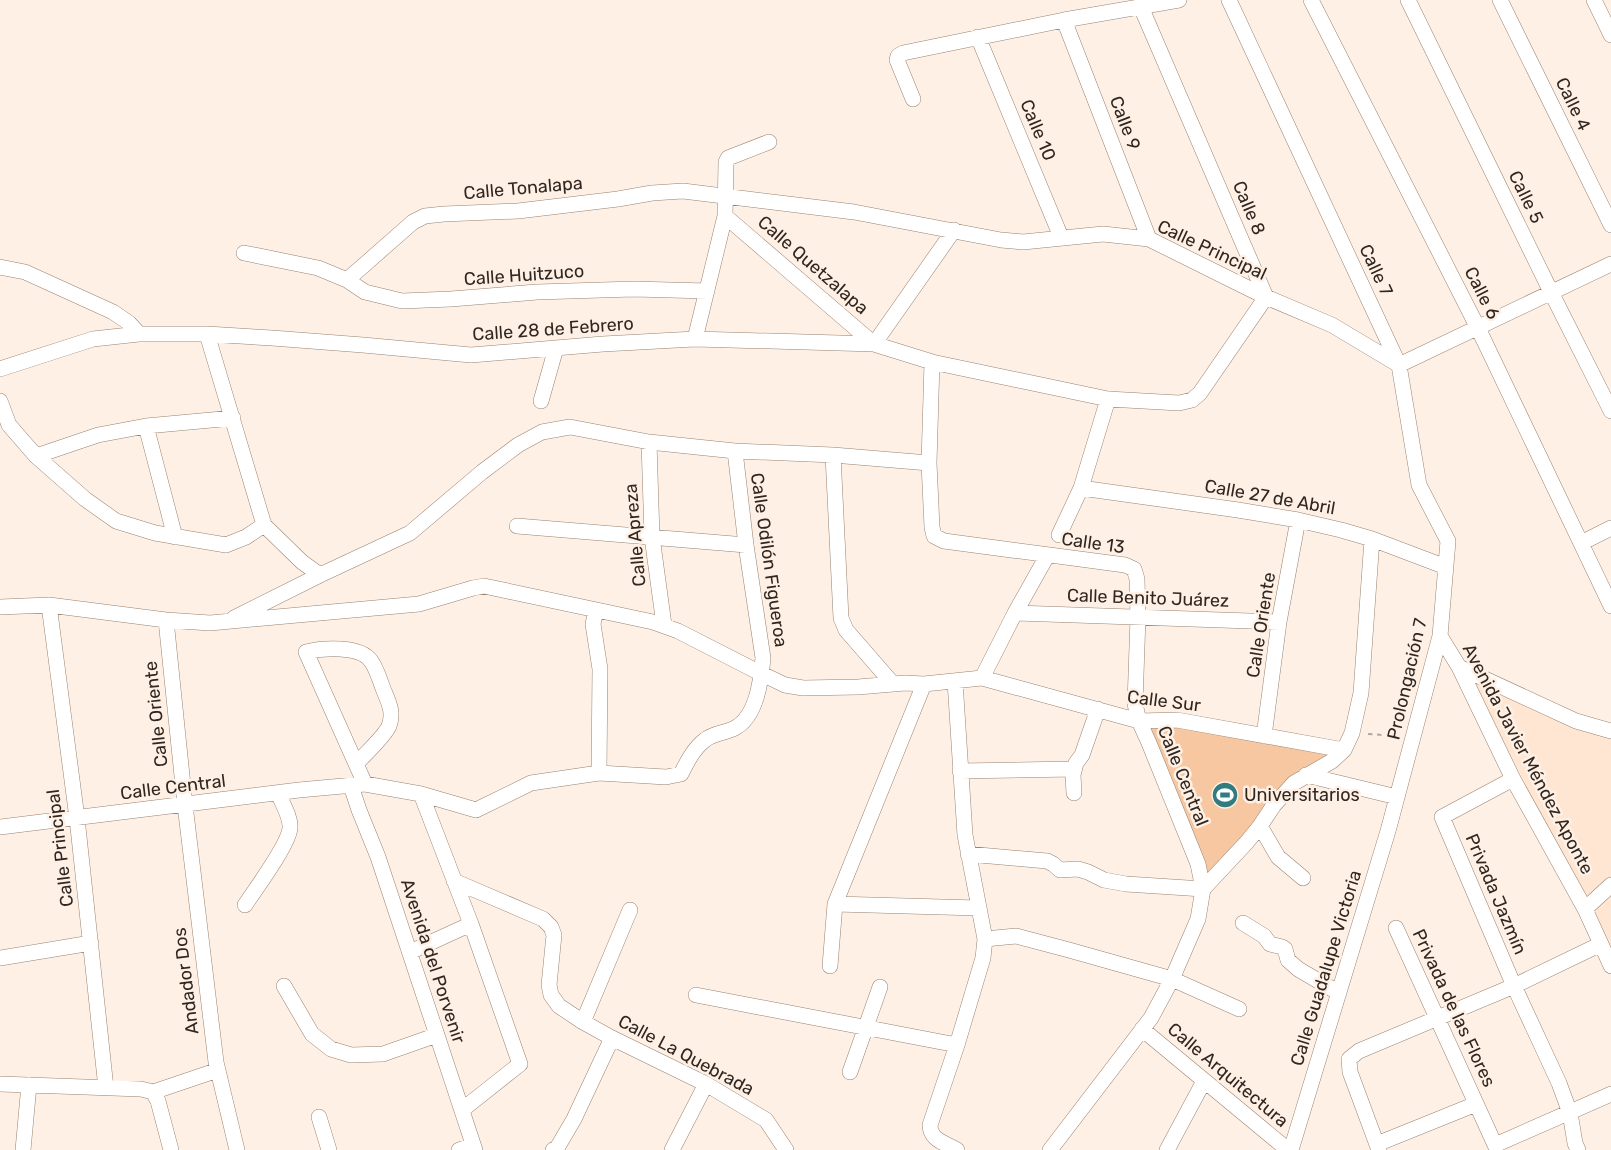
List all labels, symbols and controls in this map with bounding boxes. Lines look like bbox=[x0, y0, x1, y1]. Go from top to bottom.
street label: Calle 4 bbox=[1551, 74, 1595, 134]
street label: Calle 9 bbox=[1105, 93, 1145, 153]
street label: Calle 10 bbox=[1015, 96, 1061, 164]
street label: Calle 5 bbox=[1504, 167, 1548, 227]
street label: Calle Tonalapa bbox=[462, 172, 584, 204]
street label: Calle 8 bbox=[1228, 178, 1270, 238]
street label: Calle Quetzalapa bbox=[753, 211, 873, 319]
street label: Calle Principal bbox=[1154, 215, 1270, 285]
street label: Calle 7 bbox=[1355, 241, 1397, 299]
street label: Calle Huitzuco bbox=[463, 260, 585, 290]
street label: Calle 6 bbox=[1459, 263, 1505, 323]
street label: Calle 28 de Febrero bbox=[472, 312, 634, 346]
street label: Calle Odilón Figueroa bbox=[746, 471, 792, 649]
street label: Calle 27 de Abril bbox=[1203, 475, 1337, 519]
street label: Calle Apreza bbox=[620, 483, 650, 587]
street label: Calle 13 bbox=[1060, 528, 1126, 558]
street label: Calle Oriente bbox=[1242, 571, 1280, 679]
street label: Calle Benito Juárez bbox=[1067, 584, 1229, 612]
street label: Prolongación 7 bbox=[1382, 616, 1432, 742]
street label: Avenida Javier Méndez Aponte bbox=[1458, 640, 1598, 878]
street label: Calle Oriente bbox=[139, 660, 173, 768]
street label: Calle Sur bbox=[1126, 686, 1202, 716]
street label: Calle Central bbox=[1153, 723, 1213, 829]
street label: Calle Central bbox=[119, 770, 227, 804]
sports icon: Universitarios bbox=[1210, 780, 1240, 810]
place label: Universitarios bbox=[1244, 784, 1360, 806]
street label: Calle Principal bbox=[42, 788, 78, 908]
street label: Privada Jazmín bbox=[1461, 830, 1531, 958]
street label: Calle Guadalupe Victoria bbox=[1286, 868, 1366, 1068]
street label: Avenida del Porvenir bbox=[396, 876, 470, 1046]
street label: Andador Dos bbox=[169, 926, 203, 1036]
street label: Privada de las Flores bbox=[1408, 926, 1500, 1090]
street label: Calle La Quebrada bbox=[614, 1010, 758, 1100]
street label: Calle Arquitectura bbox=[1163, 1018, 1293, 1132]

